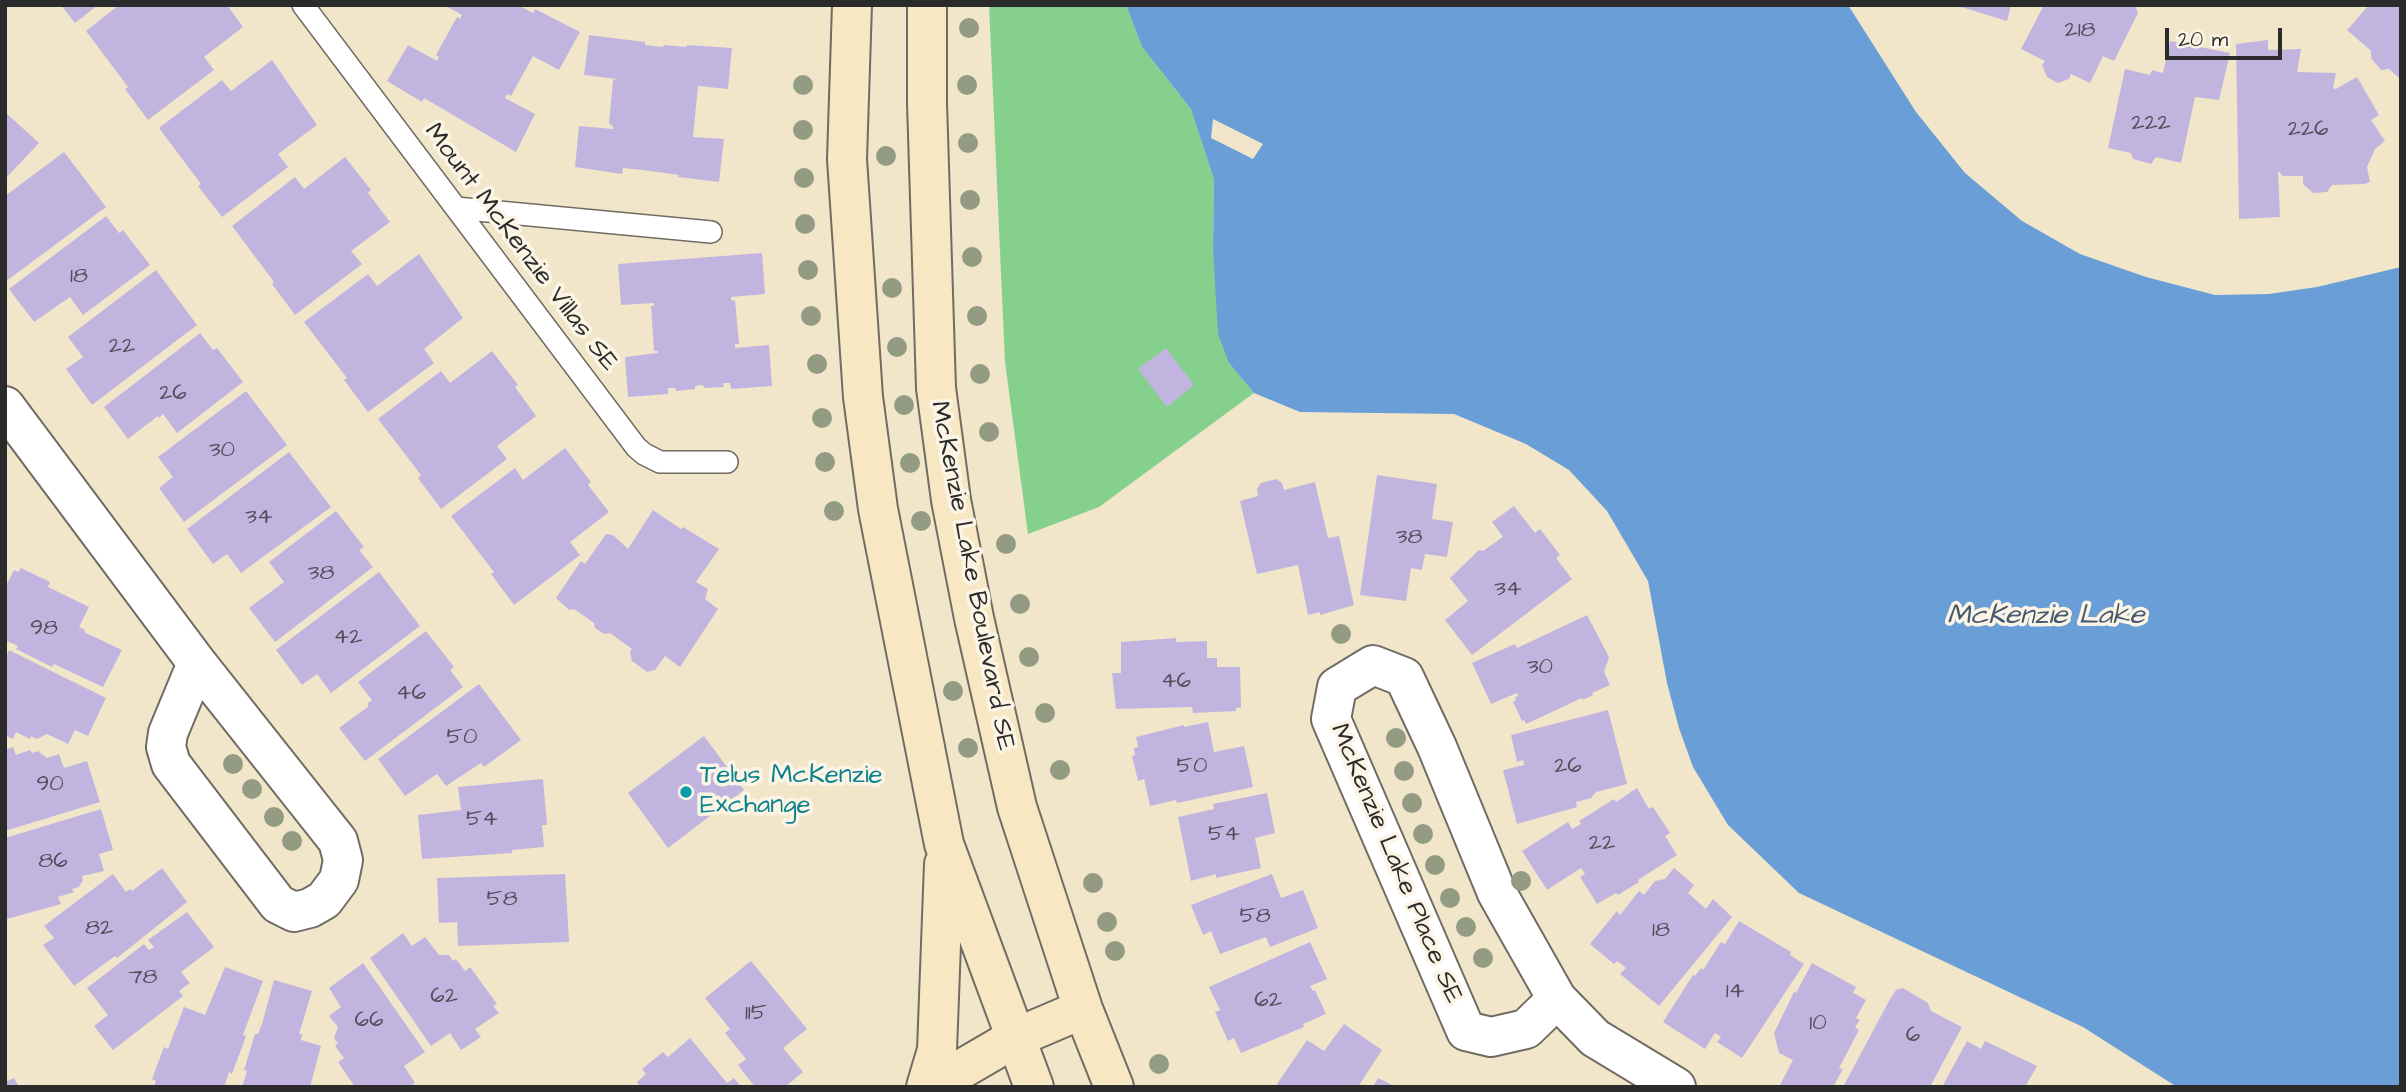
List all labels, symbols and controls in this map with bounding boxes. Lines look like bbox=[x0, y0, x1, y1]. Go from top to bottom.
scale bar bbox=[2168, 14, 2285, 58]
house number: 218 bbox=[2064, 17, 2096, 45]
text: 20 m bbox=[2178, 25, 2228, 54]
house number: 222 bbox=[2131, 110, 2171, 138]
house number: 226 bbox=[2288, 116, 2328, 144]
street label: Mount McKenzie Villas SE bbox=[417, 118, 623, 378]
house number: 18 bbox=[70, 263, 88, 291]
house number: 22 bbox=[109, 333, 135, 361]
house number: 26 bbox=[159, 380, 187, 408]
street label: McKenzie Lake Boulevard SE bbox=[922, 399, 1020, 753]
house number: 30 bbox=[209, 437, 235, 465]
house number: 34 bbox=[245, 504, 273, 532]
house number: 38 bbox=[1396, 524, 1422, 552]
house number: 38 bbox=[308, 560, 334, 588]
house number: 34 bbox=[1494, 576, 1522, 604]
water label: McKenzie Lake bbox=[1947, 600, 2145, 634]
house number: 98 bbox=[30, 615, 58, 643]
house number: 42 bbox=[334, 624, 362, 652]
house number: 30 bbox=[1527, 654, 1553, 682]
house number: 46 bbox=[1161, 668, 1191, 696]
house number: 46 bbox=[396, 680, 426, 708]
street label: McKenzie Lake Place SE bbox=[1322, 720, 1468, 1008]
house number: 50 bbox=[447, 724, 477, 752]
house number: 50 bbox=[1177, 753, 1207, 781]
house number: 26 bbox=[1554, 753, 1582, 781]
place label: Telus McKenzie Exchange bbox=[700, 761, 883, 822]
house number: 90 bbox=[36, 771, 64, 799]
marker: Telus McKenzie Exchange bbox=[678, 784, 694, 800]
house number: 54 bbox=[466, 806, 498, 834]
house number: 54 bbox=[1208, 821, 1240, 849]
house number: 22 bbox=[1589, 830, 1615, 858]
house number: 86 bbox=[38, 848, 68, 876]
house number: 58 bbox=[486, 886, 518, 914]
house number: 58 bbox=[1239, 903, 1271, 931]
house number: 82 bbox=[85, 915, 113, 943]
house number: 18 bbox=[1652, 917, 1670, 945]
house number: 78 bbox=[128, 964, 158, 992]
house number: 14 bbox=[1726, 978, 1744, 1006]
house number: 62 bbox=[430, 983, 458, 1011]
house number: 62 bbox=[1254, 987, 1282, 1015]
house number: 115 bbox=[745, 1000, 767, 1028]
house number: 66 bbox=[355, 1007, 383, 1035]
house number: 10 bbox=[1809, 1010, 1827, 1038]
house number: 6 bbox=[1906, 1022, 1920, 1050]

